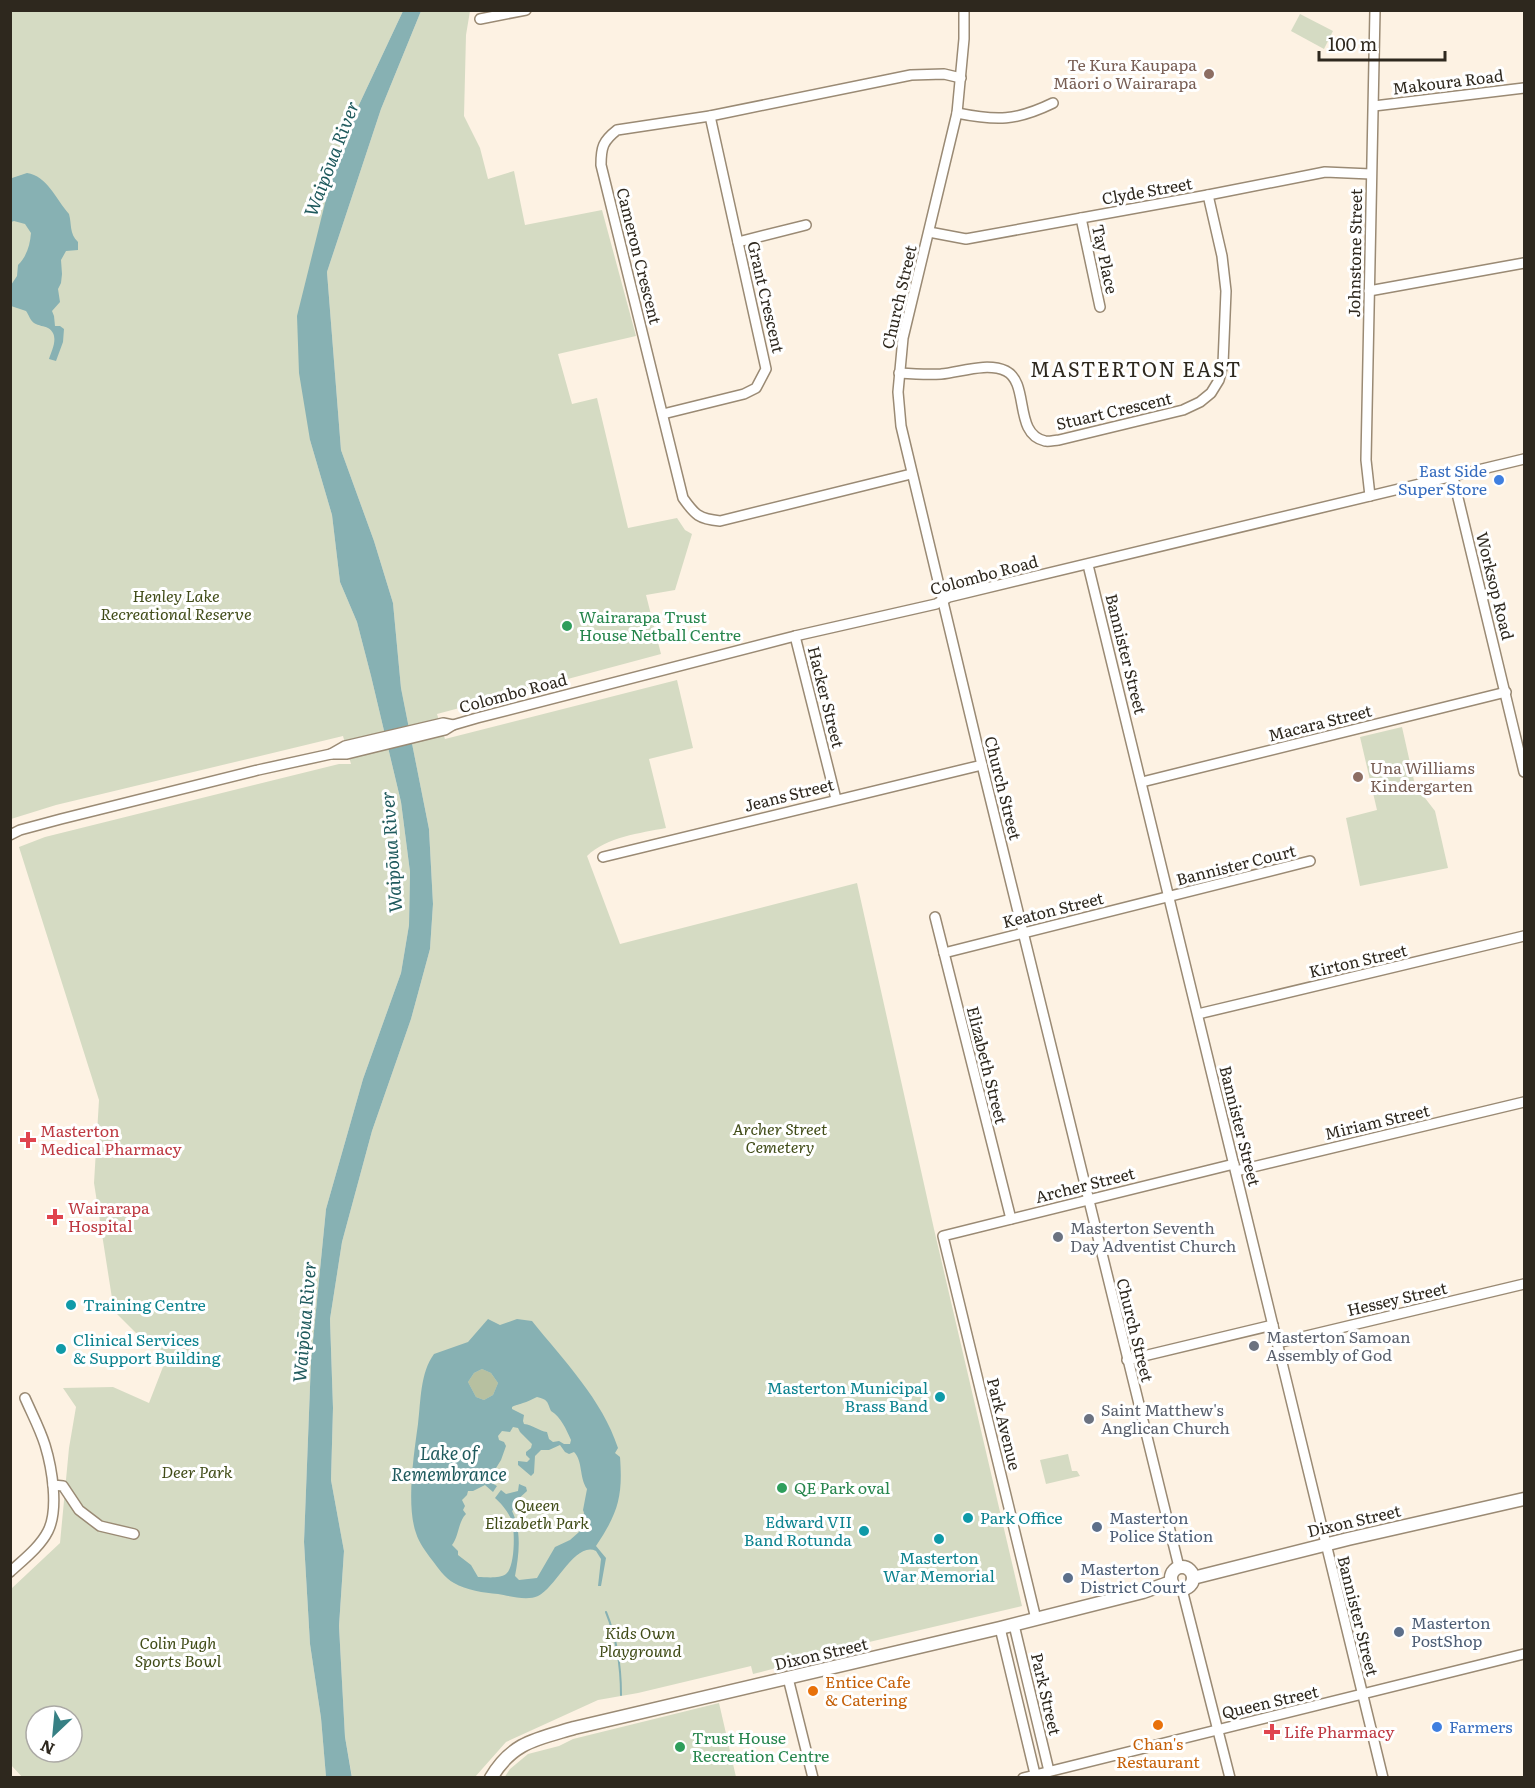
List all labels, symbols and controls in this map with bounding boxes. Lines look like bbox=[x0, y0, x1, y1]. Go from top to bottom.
scale bar bbox=[1319, 24, 1445, 62]
text: 100 m bbox=[1328, 30, 1377, 57]
place label: Te Kura Kaupapa Māori o Wairarapa bbox=[1053, 52, 1197, 94]
street label: Makoura Road bbox=[1391, 62, 1505, 100]
marker: Te Kura Kaupapa Māori o Wairarapa bbox=[1202, 67, 1216, 81]
water label: Waipōua River bbox=[296, 97, 365, 220]
street label: Clyde Street bbox=[1100, 170, 1195, 210]
street label: Cameron Crescent bbox=[611, 185, 669, 327]
street label: Johnstone Street bbox=[1341, 188, 1367, 318]
street label: Tay Place bbox=[1087, 222, 1125, 296]
street label: Grant Crescent bbox=[742, 238, 792, 356]
street label: Church Street bbox=[874, 242, 922, 351]
district label: MASTERTON EAST bbox=[1030, 353, 1242, 383]
street label: Stuart Crescent bbox=[1054, 385, 1175, 435]
place label: East Side Super Store bbox=[1398, 458, 1487, 500]
marker: East Side Super Store bbox=[1492, 473, 1506, 487]
street label: Worksop Road bbox=[1471, 529, 1521, 643]
street label: Colombo Road bbox=[927, 548, 1041, 600]
park label: Henley Lake Recreational Reserve bbox=[100, 583, 252, 625]
street label: Bannister Street bbox=[1100, 591, 1154, 717]
place label: Wairarapa Trust House Netball Centre bbox=[579, 604, 741, 646]
marker: Wairarapa Trust House Netball Centre bbox=[560, 619, 574, 633]
street label: Hacker Street bbox=[803, 643, 851, 751]
street label: Colombo Road bbox=[456, 666, 570, 718]
street label: Macara Street bbox=[1265, 697, 1375, 746]
street label: Church Street bbox=[979, 733, 1029, 843]
place label: Una Williams Kindergarten bbox=[1370, 755, 1475, 797]
marker: Una Williams Kindergarten bbox=[1351, 770, 1365, 784]
street label: Jeans Street bbox=[741, 771, 837, 817]
water label: Waipōua River bbox=[373, 791, 408, 914]
street label: Bannister Court bbox=[1173, 837, 1299, 890]
street label: Keaton Street bbox=[1000, 885, 1106, 933]
street label: Kirton Street bbox=[1306, 937, 1410, 983]
street label: Elizabeth Street bbox=[962, 1003, 1014, 1127]
street label: Bannister Street bbox=[1214, 1063, 1268, 1189]
street label: Miriam Street bbox=[1322, 1097, 1432, 1145]
park label: Archer Street Cemetery bbox=[733, 1116, 828, 1158]
place label: Masterton Medical Pharmacy bbox=[40, 1118, 183, 1160]
marker: Masterton Medical Pharmacy bbox=[21, 1133, 35, 1147]
street label: Archer Street bbox=[1032, 1160, 1138, 1208]
place label: Wairarapa Hospital bbox=[68, 1195, 150, 1237]
marker: Wairarapa Hospital bbox=[46, 1208, 64, 1226]
place label: Masterton Seventh Day Adventist Church bbox=[1070, 1215, 1237, 1257]
marker: Masterton Seventh Day Adventist Church bbox=[1051, 1230, 1065, 1244]
water label: Waipōua River bbox=[285, 1260, 322, 1384]
street label: Church Street bbox=[1111, 1275, 1161, 1385]
street label: Hessey Street bbox=[1344, 1275, 1450, 1321]
place label: Training Centre bbox=[83, 1292, 206, 1316]
marker: Training Centre bbox=[64, 1298, 78, 1312]
place label: Masterton Samoan Assembly of God bbox=[1266, 1324, 1411, 1366]
place label: Clinical Services & Support Building bbox=[73, 1327, 221, 1369]
marker: Masterton Samoan Assembly of God bbox=[1247, 1339, 1261, 1353]
marker: Clinical Services & Support Building bbox=[54, 1342, 68, 1356]
place label: Masterton Municipal Brass Band bbox=[767, 1375, 928, 1417]
street label: Park Avenue bbox=[982, 1375, 1028, 1472]
marker: Masterton Municipal Brass Band bbox=[933, 1390, 947, 1404]
place label: Saint Matthew's Anglican Church bbox=[1101, 1397, 1230, 1439]
marker: Saint Matthew's Anglican Church bbox=[1082, 1412, 1096, 1426]
water label: Lake of Remembrance bbox=[391, 1439, 507, 1487]
park label: Deer Park bbox=[161, 1459, 233, 1483]
place label: QE Park oval bbox=[794, 1475, 890, 1499]
marker: QE Park oval bbox=[775, 1481, 789, 1495]
park label: Queen Elizabeth Park bbox=[485, 1492, 589, 1534]
street label: Dixon Street bbox=[1305, 1498, 1403, 1542]
place label: Park Office bbox=[980, 1505, 1063, 1529]
place label: Masterton Police Station bbox=[1109, 1505, 1214, 1547]
place label: Edward VII Band Rotunda bbox=[744, 1509, 852, 1551]
marker: Park Office bbox=[961, 1511, 975, 1525]
marker: Masterton Police Station bbox=[1090, 1520, 1104, 1534]
marker: Edward VII Band Rotunda bbox=[857, 1524, 871, 1538]
marker: Masterton War Memorial bbox=[932, 1532, 946, 1546]
place label: Masterton War Memorial bbox=[883, 1545, 995, 1587]
street label: Bannister Street bbox=[1332, 1553, 1386, 1679]
place label: Masterton District Court bbox=[1080, 1556, 1187, 1598]
marker: Masterton District Court bbox=[1061, 1571, 1075, 1585]
place label: Masterton PostShop bbox=[1411, 1610, 1491, 1652]
park label: Kids Own Playground bbox=[598, 1620, 682, 1662]
marker: Masterton PostShop bbox=[1392, 1625, 1406, 1639]
park label: Colin Pugh Sports Bowl bbox=[135, 1630, 222, 1672]
street label: Dixon Street bbox=[772, 1631, 870, 1675]
street label: Park Street bbox=[1026, 1650, 1068, 1738]
place label: Entice Cafe & Catering bbox=[825, 1669, 911, 1711]
street label: Queen Street bbox=[1219, 1678, 1321, 1724]
marker: Entice Cafe & Catering bbox=[806, 1684, 820, 1698]
north arrow bbox=[24, 1704, 84, 1764]
place label: Farmers bbox=[1449, 1714, 1513, 1738]
marker: Chan's Restaurant bbox=[1151, 1718, 1165, 1732]
place label: Life Pharmacy bbox=[1284, 1719, 1395, 1743]
marker: Farmers bbox=[1430, 1720, 1444, 1734]
place label: Trust House Recreation Centre bbox=[692, 1725, 829, 1767]
marker: Life Pharmacy bbox=[1265, 1725, 1279, 1739]
place label: Chan's Restaurant bbox=[1116, 1731, 1200, 1773]
text: N bbox=[36, 1735, 58, 1762]
marker: Trust House Recreation Centre bbox=[673, 1740, 687, 1754]

